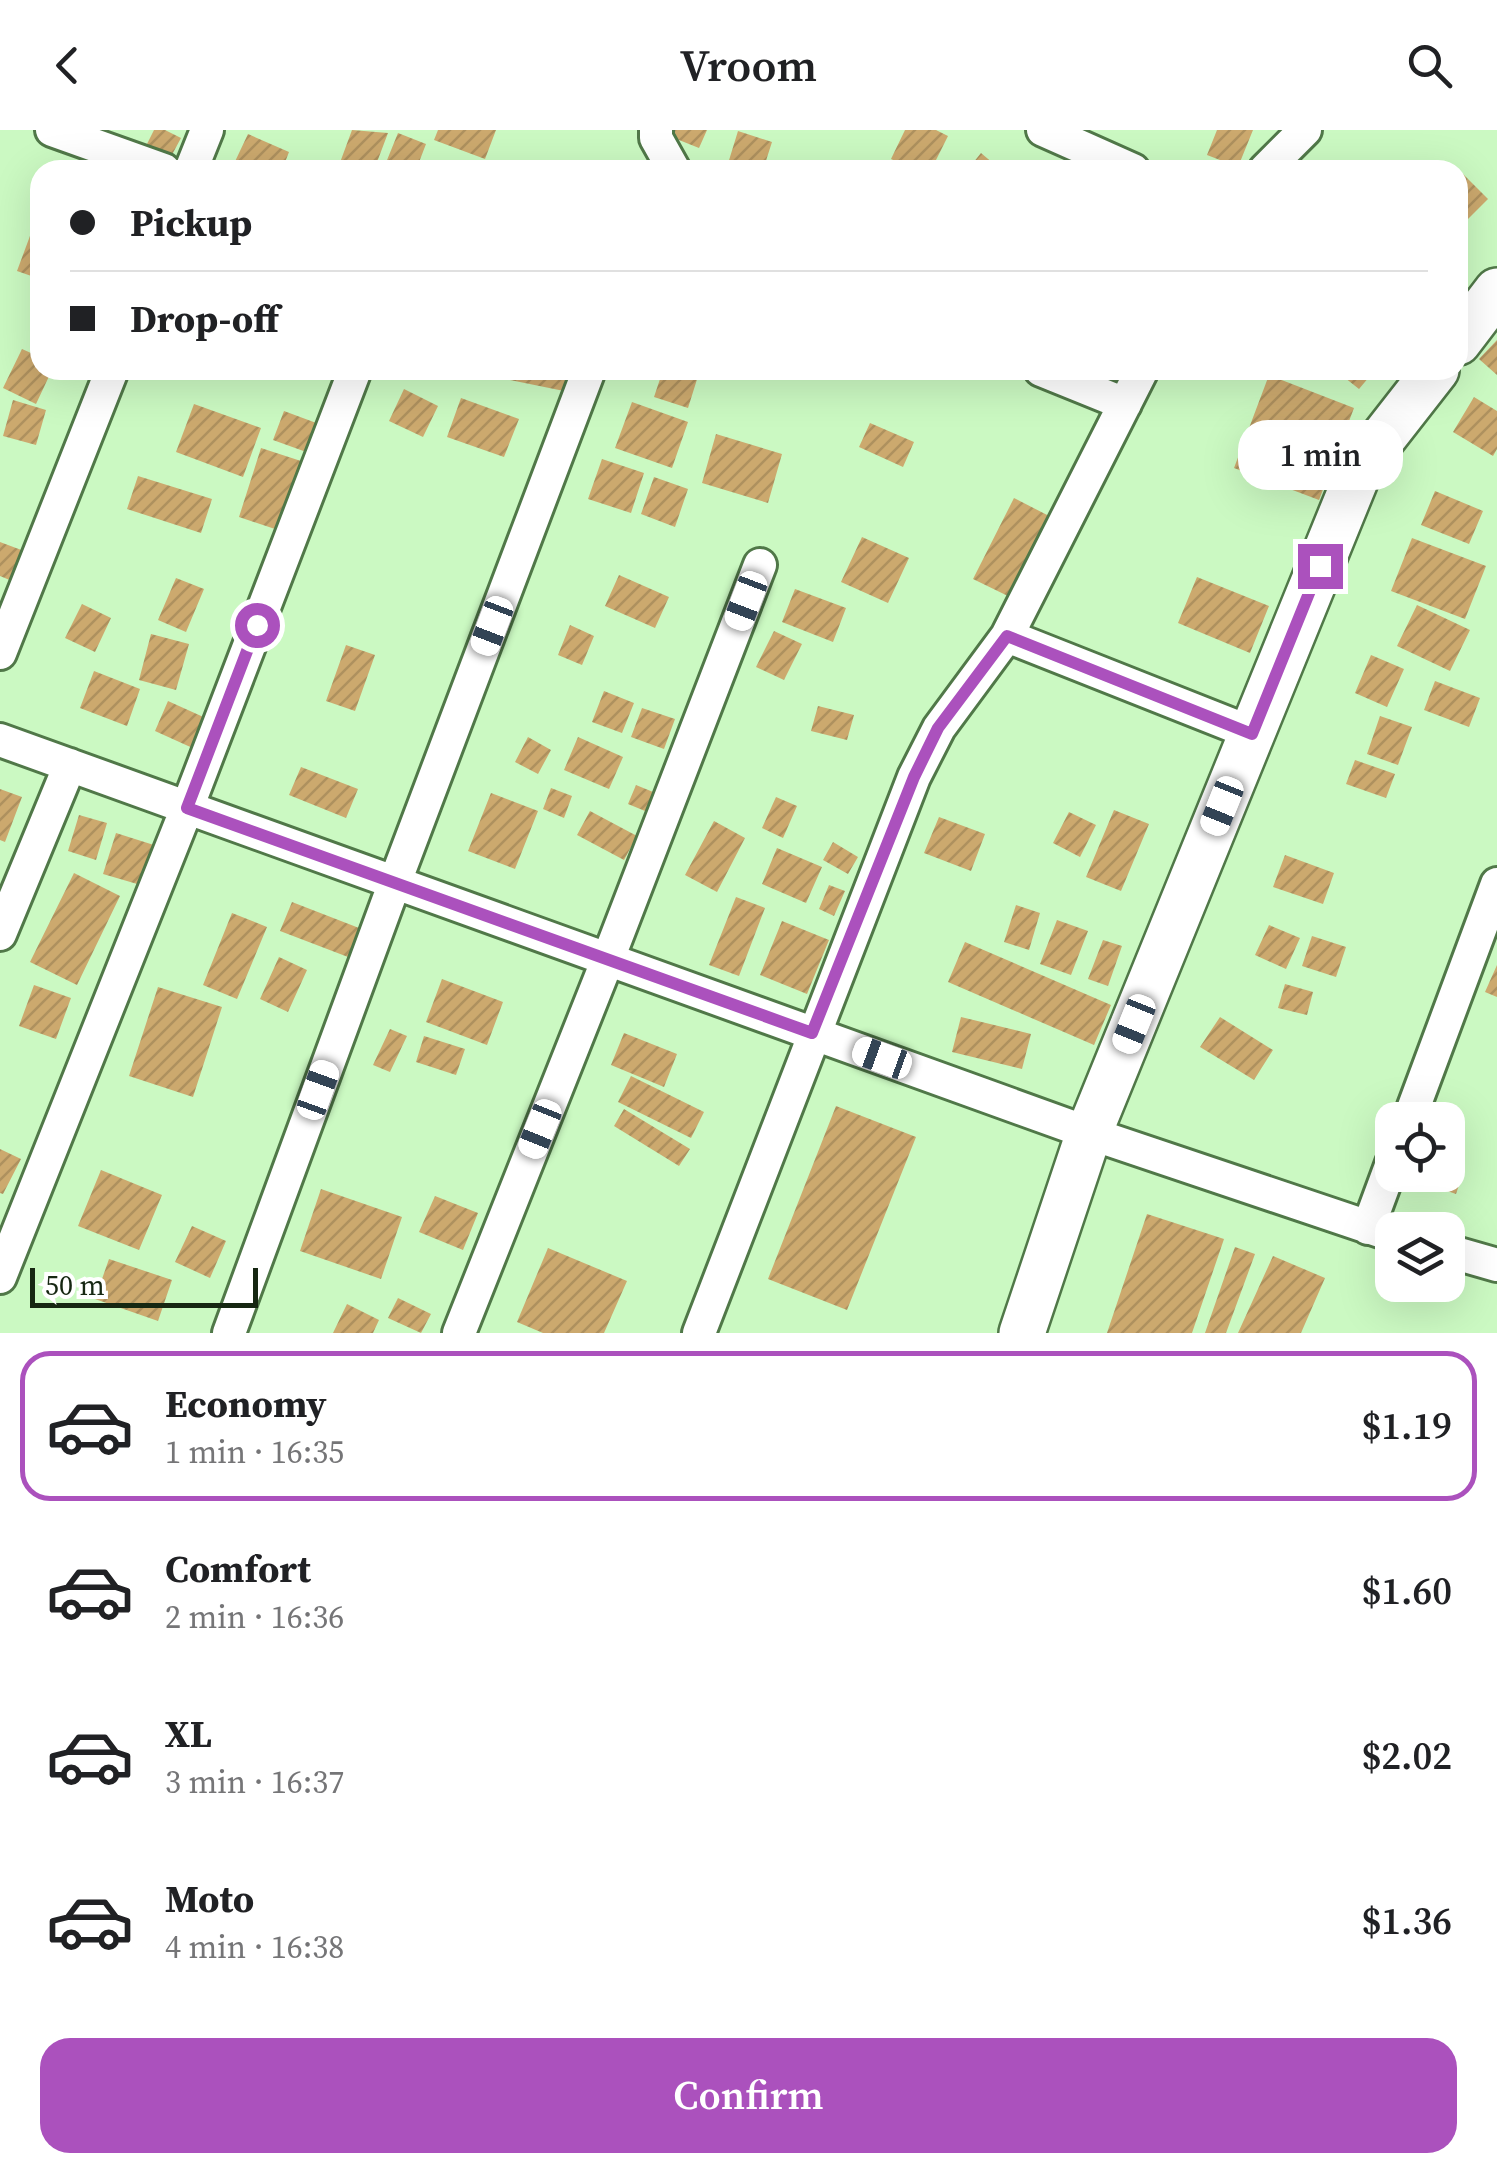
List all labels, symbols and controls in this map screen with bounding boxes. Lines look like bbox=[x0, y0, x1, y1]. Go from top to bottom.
text: Vroom bbox=[680, 34, 817, 96]
icon: back bbox=[40, 38, 95, 93]
icon: search bbox=[1402, 38, 1457, 93]
text: Pickup bbox=[130, 197, 252, 249]
text: Drop-off bbox=[130, 293, 279, 345]
callout: 1 min bbox=[1238, 421, 1402, 491]
text: 1 min bbox=[1279, 433, 1362, 477]
route end bbox=[1298, 544, 1343, 589]
car bbox=[721, 568, 771, 634]
car bbox=[467, 593, 517, 659]
route start bbox=[235, 603, 280, 648]
car bbox=[1197, 773, 1247, 839]
car bbox=[1109, 991, 1159, 1057]
car bbox=[849, 1034, 915, 1082]
car bbox=[294, 1057, 342, 1123]
car bbox=[515, 1096, 565, 1162]
map controls bbox=[1375, 1102, 1465, 1302]
button: locate bbox=[1375, 1102, 1465, 1192]
button: layers bbox=[1375, 1212, 1465, 1302]
scale bar bbox=[30, 1263, 258, 1308]
text: 50 m bbox=[45, 1266, 105, 1304]
text: Economy bbox=[165, 1378, 327, 1430]
icon: car bbox=[45, 1381, 135, 1471]
text: $1.19 bbox=[1362, 1400, 1452, 1452]
text: 1 min · 16:35 bbox=[165, 1430, 344, 1474]
text: Comfort bbox=[165, 1543, 311, 1595]
icon: car bbox=[45, 1546, 135, 1636]
text: $1.60 bbox=[1362, 1565, 1452, 1617]
text: 2 min · 16:36 bbox=[165, 1595, 344, 1639]
text: XL bbox=[165, 1708, 212, 1760]
icon: car bbox=[45, 1711, 135, 1801]
text: $2.02 bbox=[1362, 1730, 1452, 1782]
text: 3 min · 16:37 bbox=[165, 1760, 344, 1804]
text: Moto bbox=[165, 1873, 254, 1925]
icon: car bbox=[45, 1876, 135, 1966]
text: $1.36 bbox=[1362, 1895, 1452, 1947]
text: 4 min · 16:38 bbox=[165, 1925, 344, 1969]
button: Confirm bbox=[40, 2038, 1457, 2153]

